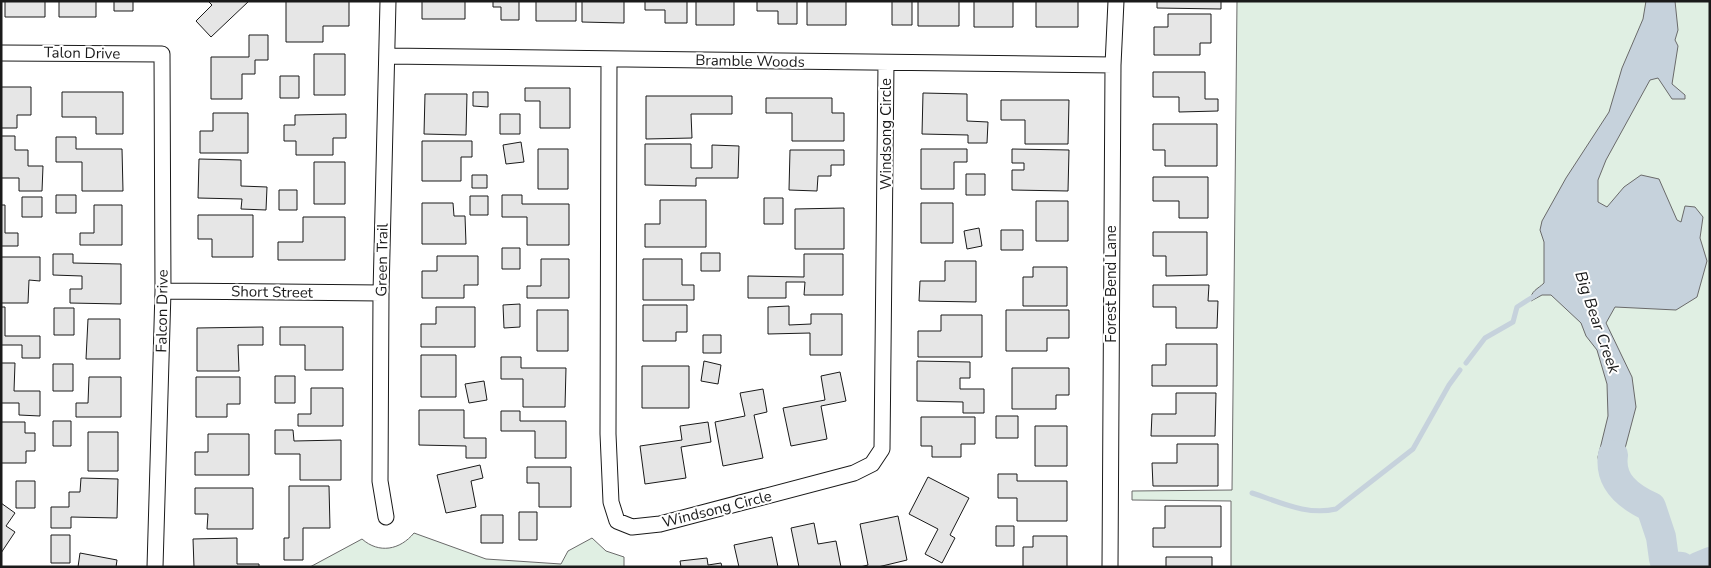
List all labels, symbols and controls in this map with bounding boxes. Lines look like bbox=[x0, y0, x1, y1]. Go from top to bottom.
street label: Talon Drive bbox=[44, 42, 120, 64]
street label: Bramble Woods bbox=[695, 50, 805, 72]
street label: Windsong Circle bbox=[876, 78, 896, 190]
street label: Green Trail bbox=[371, 223, 393, 297]
street label: Forest Bend Lane bbox=[1101, 225, 1121, 343]
water label: Big Bear Creek bbox=[1569, 268, 1625, 377]
street label: Falcon Drive bbox=[151, 269, 173, 353]
street label: Short Street bbox=[231, 281, 314, 303]
street label: Windsong Circle bbox=[660, 486, 774, 532]

